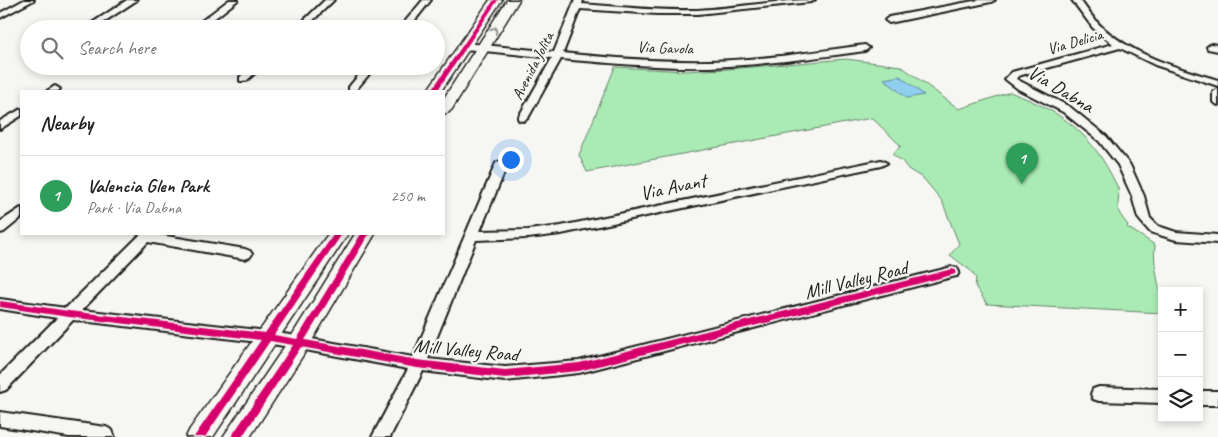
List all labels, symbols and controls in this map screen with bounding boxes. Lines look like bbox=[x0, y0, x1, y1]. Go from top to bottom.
search box bbox=[20, 20, 445, 75]
street label: Via Delicia bbox=[1045, 24, 1106, 59]
one-way arrow bbox=[487, 26, 497, 35]
street label: Avenida Jolita bbox=[507, 28, 559, 103]
icon: search bbox=[38, 34, 66, 62]
text: Search here bbox=[78, 36, 155, 60]
street label: Via Gavola bbox=[637, 37, 695, 59]
street label: Via Dabna bbox=[1023, 60, 1100, 119]
text: Nearby bbox=[40, 110, 93, 136]
pin: 1 bbox=[1006, 143, 1038, 184]
your location bbox=[498, 147, 524, 173]
street label: Via Avant bbox=[638, 167, 712, 206]
text: Valencia Glen Park bbox=[87, 174, 209, 198]
text: 1 bbox=[52, 186, 60, 206]
text: 250 m bbox=[391, 186, 425, 206]
text: Park · Via Dabna bbox=[87, 198, 181, 218]
street label: Mill Valley Road bbox=[802, 254, 913, 305]
map controls bbox=[1158, 287, 1203, 422]
button: + bbox=[1158, 287, 1203, 332]
button: − bbox=[1158, 332, 1203, 377]
street label: Mill Valley Road bbox=[412, 333, 523, 367]
button: layers bbox=[1158, 377, 1203, 422]

